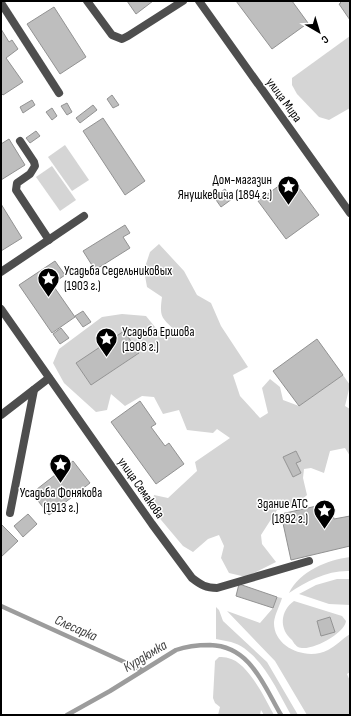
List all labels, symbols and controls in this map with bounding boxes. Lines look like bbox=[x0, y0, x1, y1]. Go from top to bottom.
north arrow bbox=[299, 12, 339, 52]
text: С bbox=[318, 33, 331, 47]
street label: улица Мира bbox=[263, 75, 305, 125]
place label: Дом-магазин Янушкевича (1894 г.) bbox=[178, 172, 272, 203]
place icon: Дом-магазин Янушкевича (1894 г.) bbox=[275, 174, 301, 207]
place label: Усадьба Седельниковых (1903 г.) bbox=[64, 263, 172, 294]
place icon: Усадьба Седельниковых (1903 г.) bbox=[36, 265, 62, 298]
place label: Усадьба Ершова (1908 г.) bbox=[122, 324, 195, 355]
place icon: Усадьба Ершова (1908 г.) bbox=[94, 326, 120, 359]
place icon: Усадьба Фонякова (1913 г.) bbox=[48, 452, 74, 485]
street label: улица Семакова bbox=[114, 454, 168, 522]
place label: Усадьба Фонякова (1913 г.) bbox=[20, 485, 102, 516]
place label: Здание АТС (1892 г.) bbox=[257, 496, 308, 527]
place icon: Здание АТС (1892 г.) bbox=[311, 498, 337, 531]
water label: Слесарка bbox=[52, 611, 100, 645]
water label: Курдюмка bbox=[120, 636, 170, 676]

